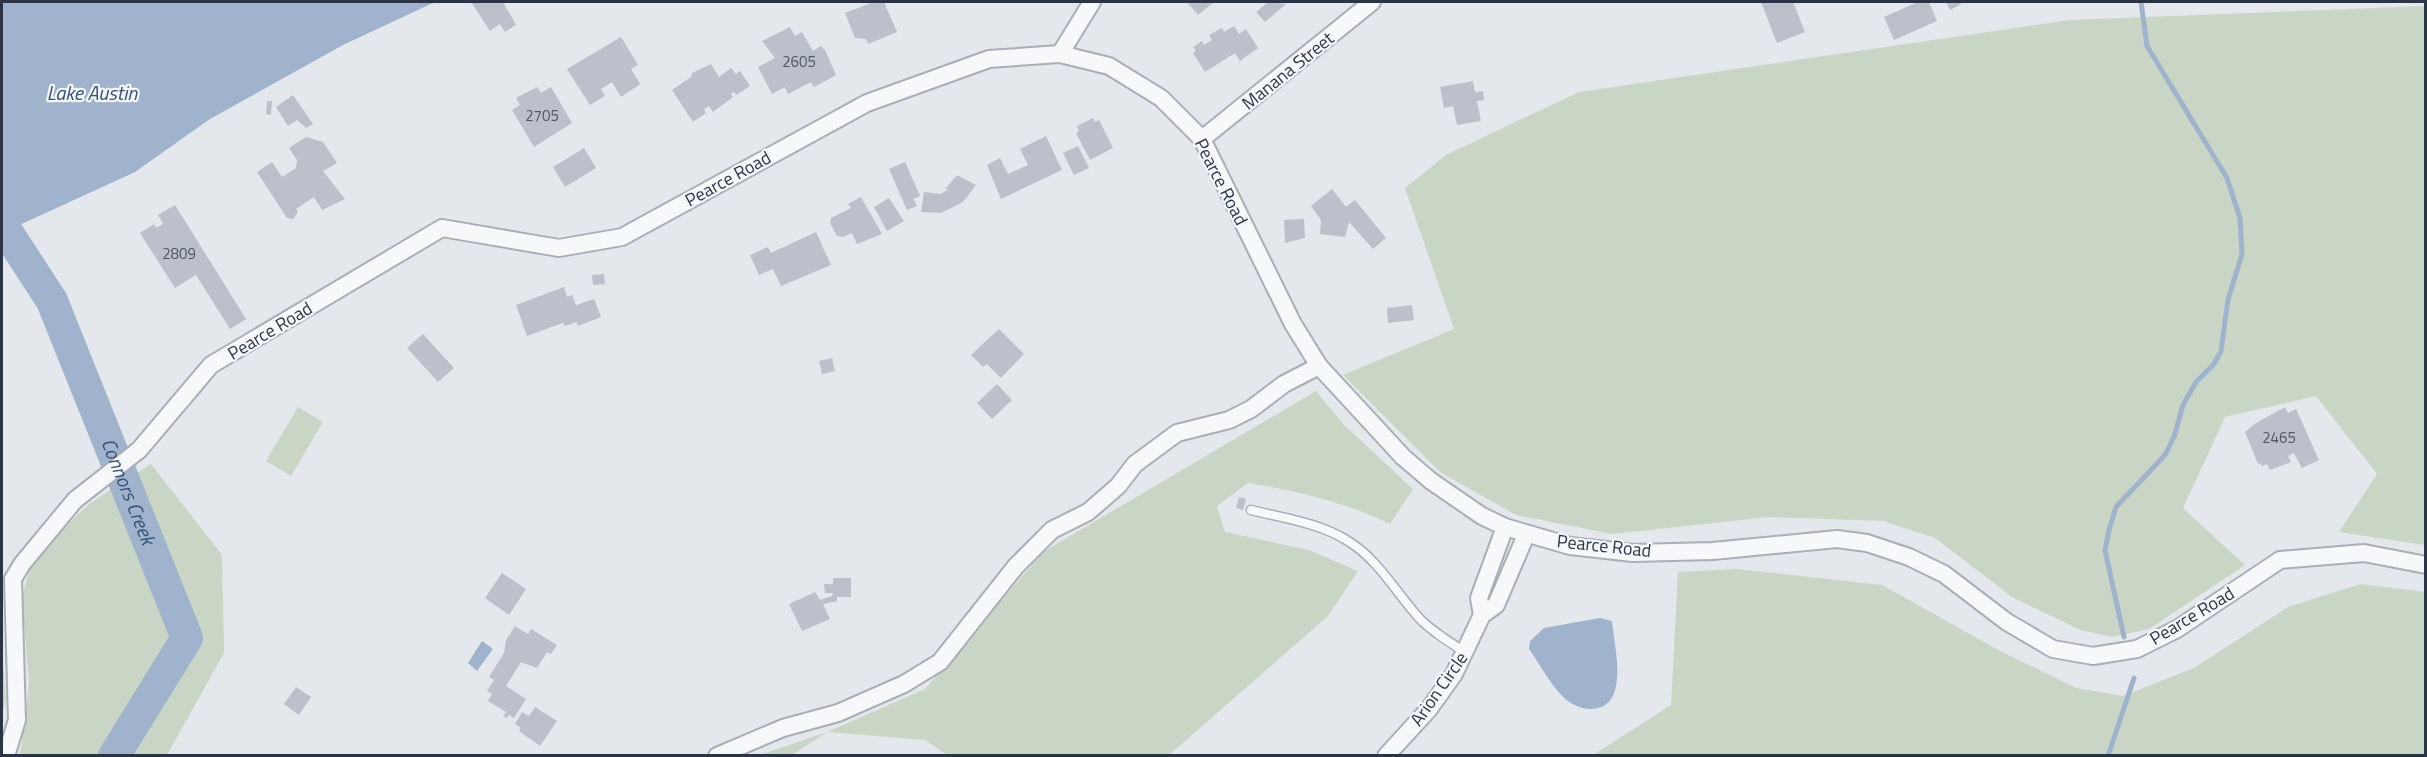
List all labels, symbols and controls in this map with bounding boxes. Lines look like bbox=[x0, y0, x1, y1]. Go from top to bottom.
street label: Manana Street bbox=[1236, 24, 1340, 116]
house number: 2605 bbox=[782, 50, 816, 73]
water label: Lake Austin bbox=[47, 77, 138, 108]
house number: 2705 bbox=[525, 104, 559, 127]
street label: Pearce Road bbox=[1188, 134, 1255, 230]
street label: Pearce Road bbox=[680, 144, 776, 213]
house number: 2809 bbox=[162, 242, 196, 265]
street label: Pearce Road bbox=[222, 295, 317, 366]
house number: 2465 bbox=[2262, 426, 2296, 449]
water label: Connors Creek bbox=[93, 433, 165, 551]
street label: Pearce Road bbox=[1556, 527, 1652, 564]
street label: Pearce Road bbox=[2144, 580, 2239, 651]
street label: Arion Circle bbox=[1403, 646, 1474, 731]

